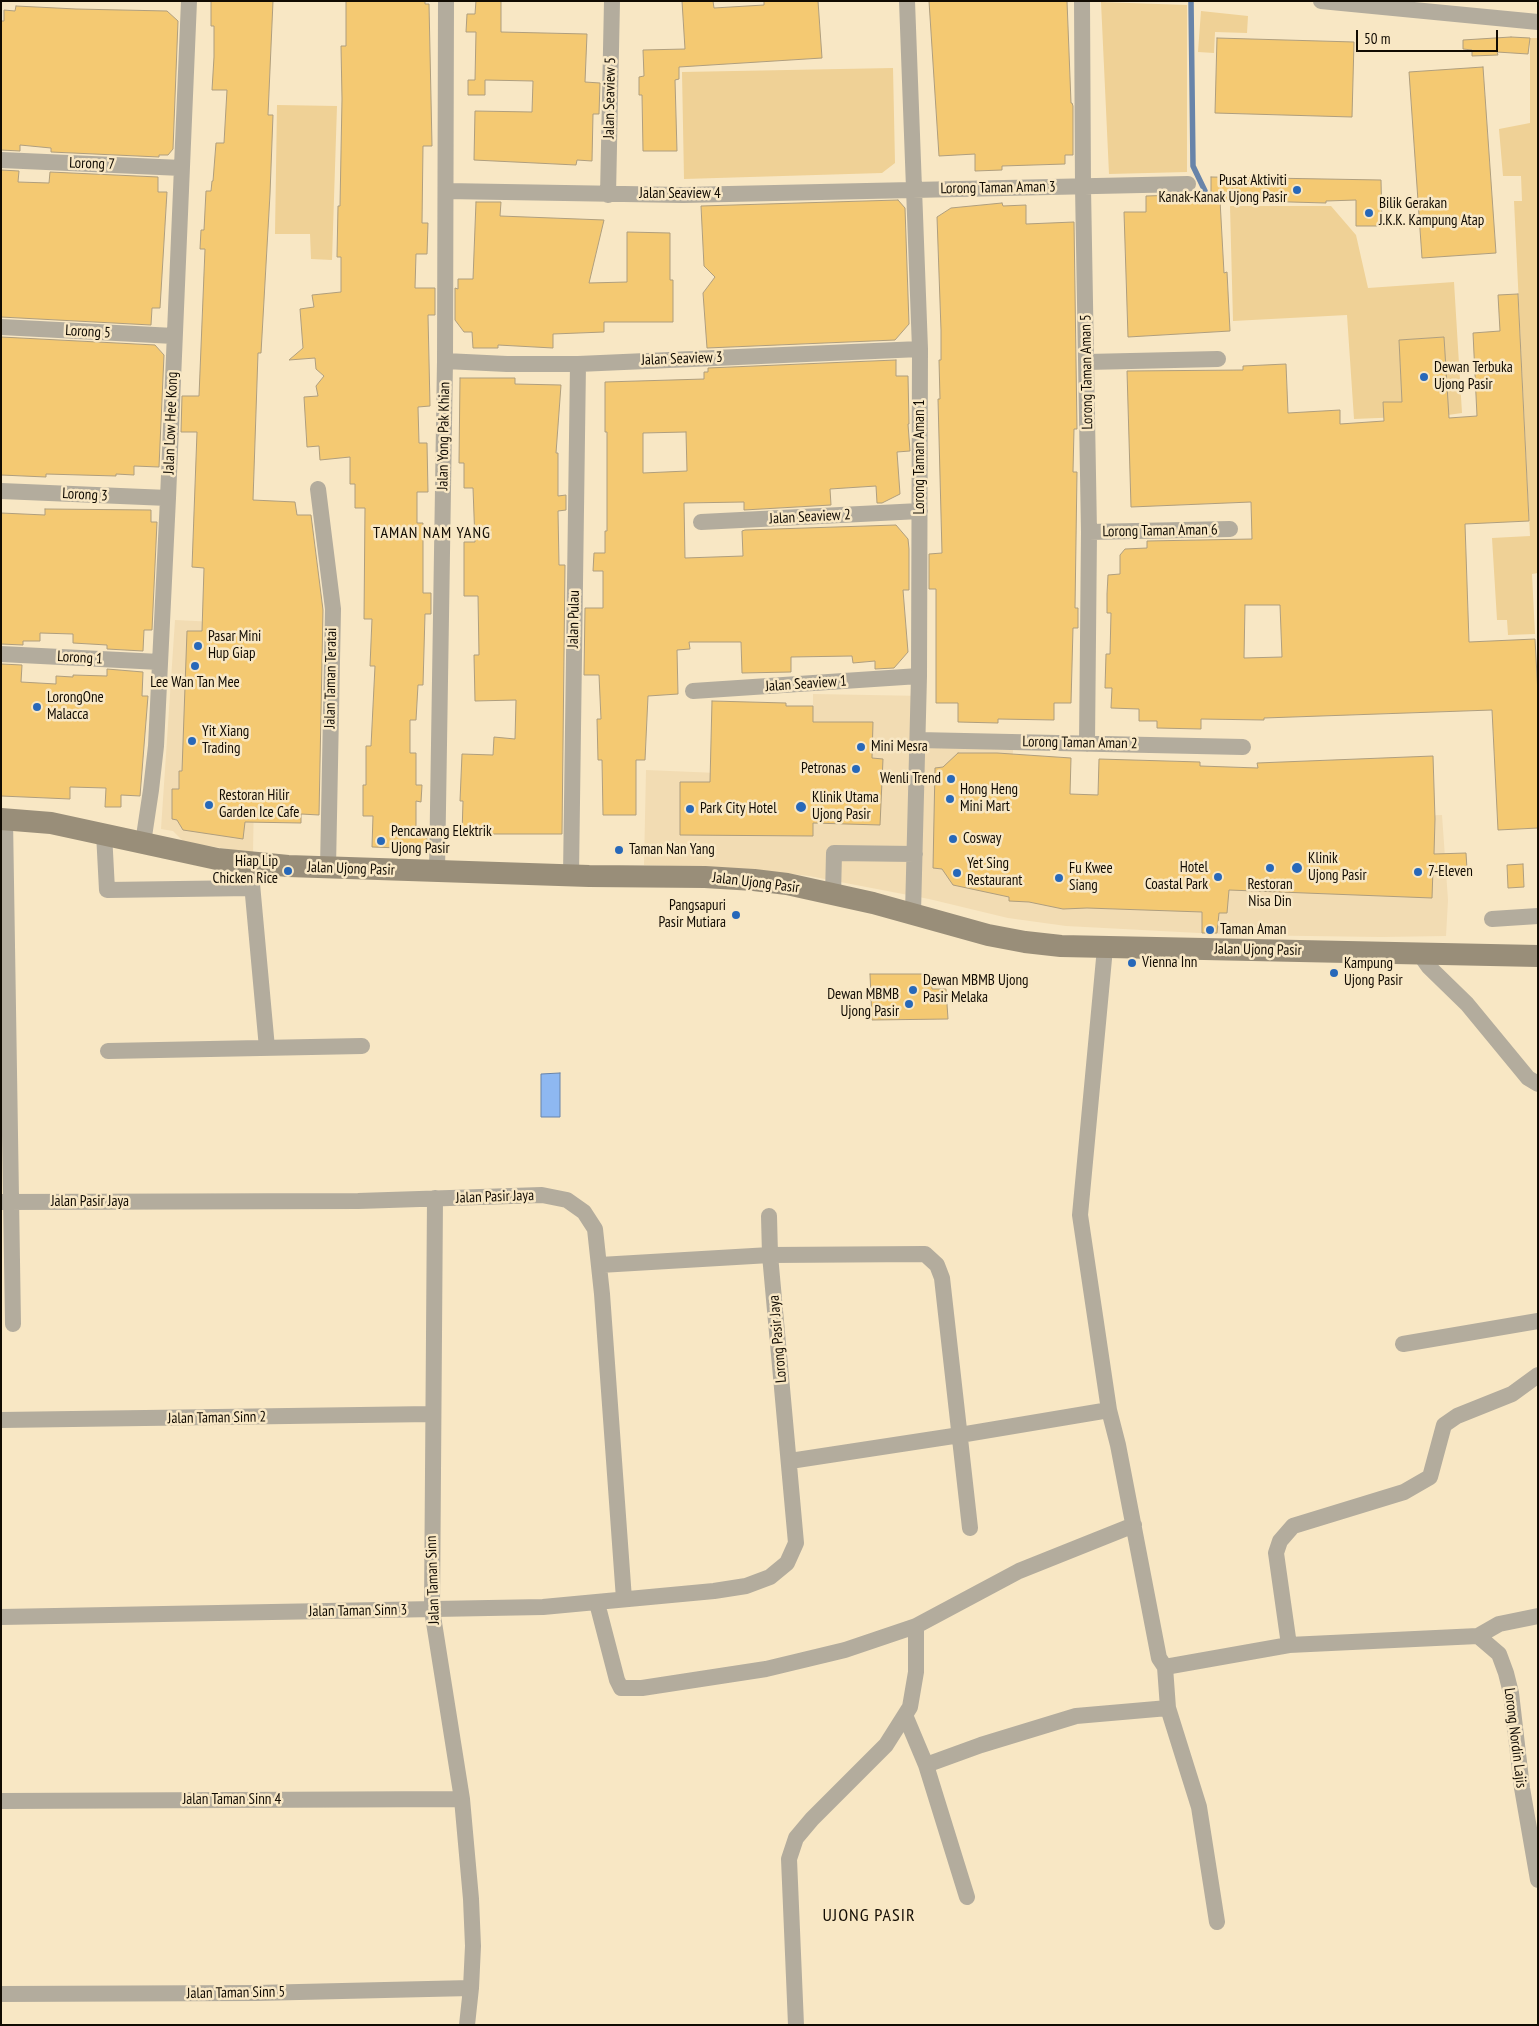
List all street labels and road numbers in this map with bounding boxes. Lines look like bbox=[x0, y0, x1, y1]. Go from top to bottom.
street label: Jalan Seaview 5 bbox=[600, 57, 620, 139]
street label: Lorong 7 bbox=[69, 154, 115, 174]
street label: Lorong Taman Aman 3 bbox=[940, 178, 1056, 198]
street label: Jalan Seaview 4 bbox=[639, 185, 721, 203]
street label: Lorong Taman Aman 5 bbox=[1077, 314, 1097, 430]
street label: Lorong 5 bbox=[65, 322, 111, 342]
street label: Jalan Seaview 3 bbox=[641, 349, 723, 369]
street label: Jalan Low Hee Kong bbox=[160, 371, 182, 475]
street label: Jalan Yong Pak Khian bbox=[434, 382, 454, 490]
street label: Lorong Taman Aman 1 bbox=[911, 399, 929, 515]
street label: Lorong 3 bbox=[62, 485, 108, 505]
street label: Jalan Seaview 2 bbox=[769, 506, 851, 528]
street label: Lorong Taman Aman 6 bbox=[1102, 521, 1218, 541]
street label: Jalan Pulau bbox=[564, 590, 584, 648]
street label: Jalan Taman Teratai bbox=[321, 628, 341, 728]
street label: Lorong 1 bbox=[57, 648, 103, 668]
street label: Jalan Seaview 1 bbox=[765, 672, 847, 696]
street label: Lorong Taman Aman 2 bbox=[1022, 733, 1138, 753]
street label: Jalan Ujong Pasir bbox=[307, 858, 395, 880]
street label: Jalan Ujong Pasir bbox=[712, 869, 800, 897]
street label: Jalan Ujong Pasir bbox=[1214, 940, 1302, 960]
street label: Jalan Pasir Jaya bbox=[456, 1187, 534, 1207]
street label: Jalan Pasir Jaya bbox=[51, 1193, 129, 1211]
street label: Lorong Pasir Jaya bbox=[765, 1294, 791, 1384]
street label: Jalan Taman Sinn 2 bbox=[168, 1408, 266, 1428]
street label: Jalan Taman Sinn bbox=[422, 1535, 444, 1625]
street label: Jalan Taman Sinn 3 bbox=[309, 1601, 407, 1621]
street label: Lorong Nordin Lajis bbox=[1500, 1687, 1530, 1789]
street label: Jalan Taman Sinn 4 bbox=[183, 1791, 281, 1809]
street label: Jalan Taman Sinn 5 bbox=[187, 1983, 285, 2003]

